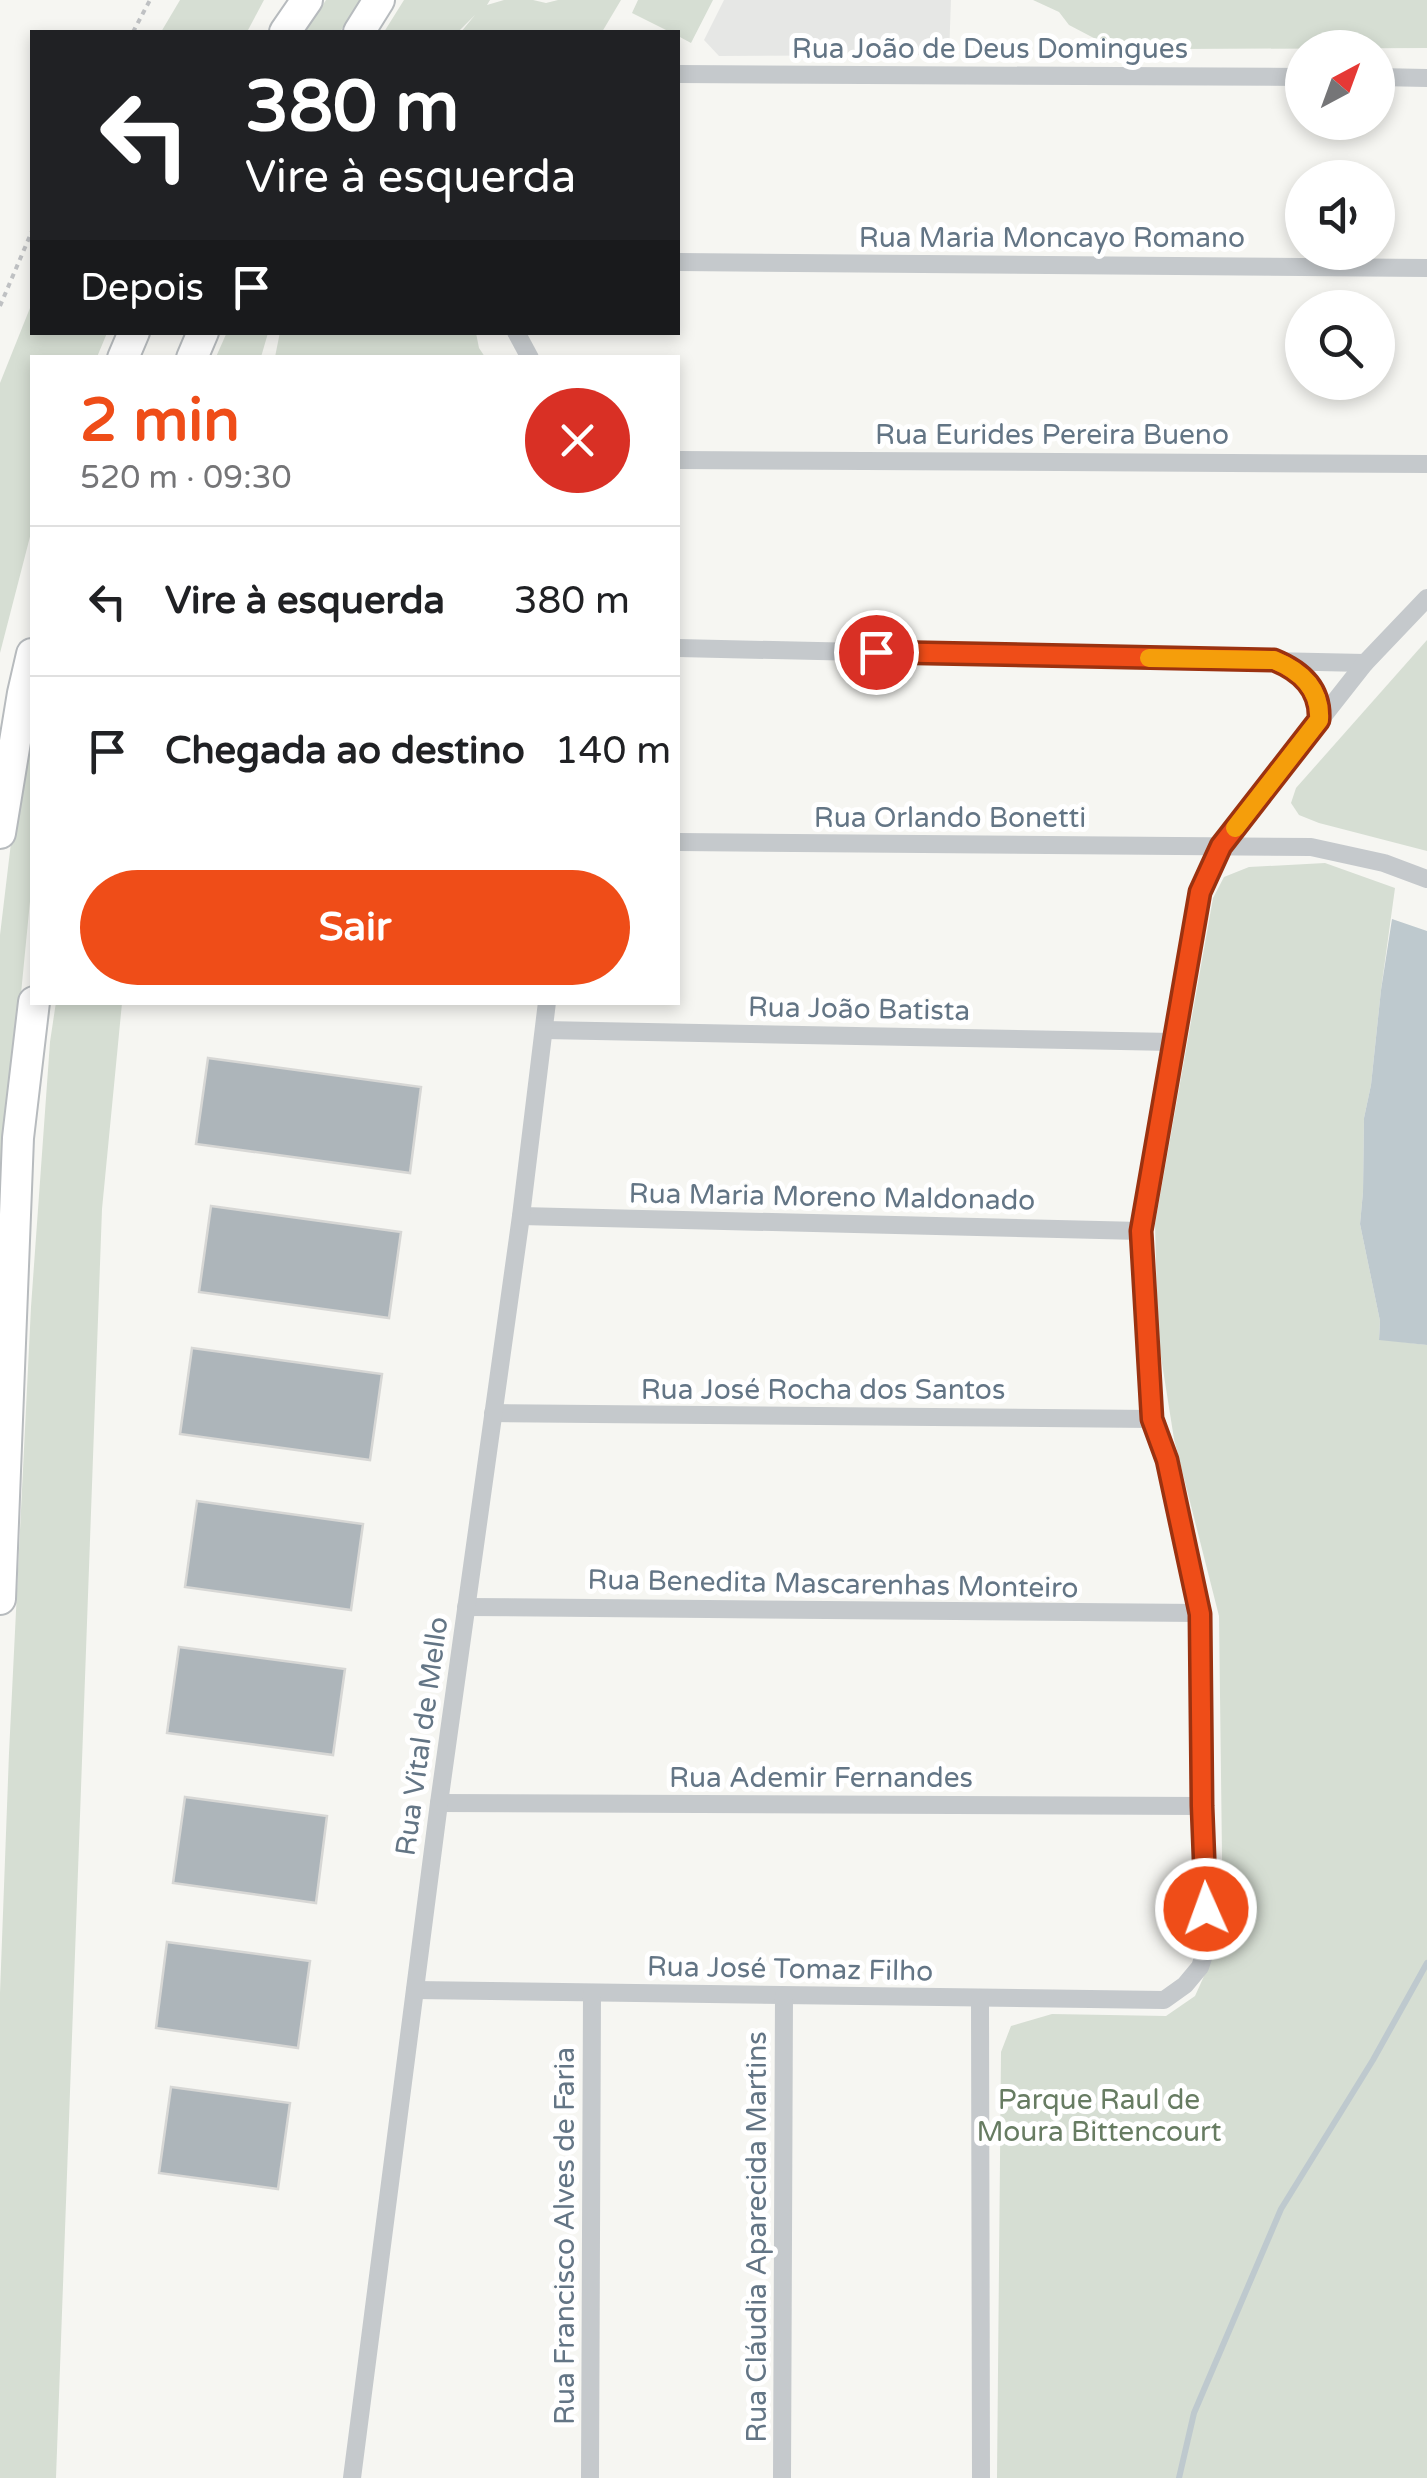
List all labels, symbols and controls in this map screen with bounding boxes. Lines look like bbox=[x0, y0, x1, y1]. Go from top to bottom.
north arrow bbox=[1285, 30, 1395, 140]
map controls bbox=[1285, 30, 1395, 400]
street label: Rua João de Deus Domingues bbox=[792, 32, 1188, 66]
text: 380 m bbox=[245, 66, 459, 150]
icon: left bbox=[80, 70, 210, 200]
text: Vire à esquerda bbox=[245, 151, 576, 205]
button: sound bbox=[1285, 160, 1395, 270]
street label: Rua Maria Moncayo Romano bbox=[859, 221, 1245, 255]
icon: arrive bbox=[224, 260, 279, 315]
text: Depois bbox=[80, 265, 204, 311]
button: search bbox=[1285, 290, 1395, 400]
text: 2 min bbox=[80, 385, 240, 457]
button: close bbox=[525, 388, 630, 493]
street label: Rua Eurides Pereira Bueno bbox=[875, 418, 1229, 452]
text: 520 m · 09:30 bbox=[80, 459, 292, 497]
icon: left bbox=[80, 574, 135, 629]
text: Vire à esquerda bbox=[165, 578, 445, 624]
text: 380 m bbox=[514, 578, 630, 624]
pin bbox=[834, 610, 919, 695]
icon: arrive bbox=[849, 625, 904, 680]
icon: arrive bbox=[80, 724, 135, 779]
text: Chegada ao destino bbox=[165, 728, 525, 774]
text: 140 m bbox=[555, 728, 671, 774]
street label: Rua Orlando Bonetti bbox=[814, 801, 1086, 835]
button: Sair bbox=[80, 870, 630, 985]
street label: Rua João Batista bbox=[748, 990, 970, 1028]
street label: Rua Maria Moreno Maldonado bbox=[628, 1176, 1036, 1218]
street label: Rua José Rocha dos Santos bbox=[641, 1373, 1005, 1407]
street label: Rua Benedita Mascarenhas Monteiro bbox=[587, 1563, 1079, 1605]
street label: Rua Vital de Mello bbox=[388, 1614, 456, 1858]
street label: Rua Ademir Fernandes bbox=[669, 1761, 973, 1795]
position arrow bbox=[1154, 1857, 1258, 1961]
street label: Rua José Tomaz Filho bbox=[647, 1950, 933, 1988]
street label: Rua Cláudia Aparecida Martins bbox=[740, 2031, 774, 2443]
street label: Rua Francisco Alves de Faria bbox=[548, 2047, 582, 2425]
park label: Parque Raul de Moura Bittencourt bbox=[976, 2083, 1222, 2149]

